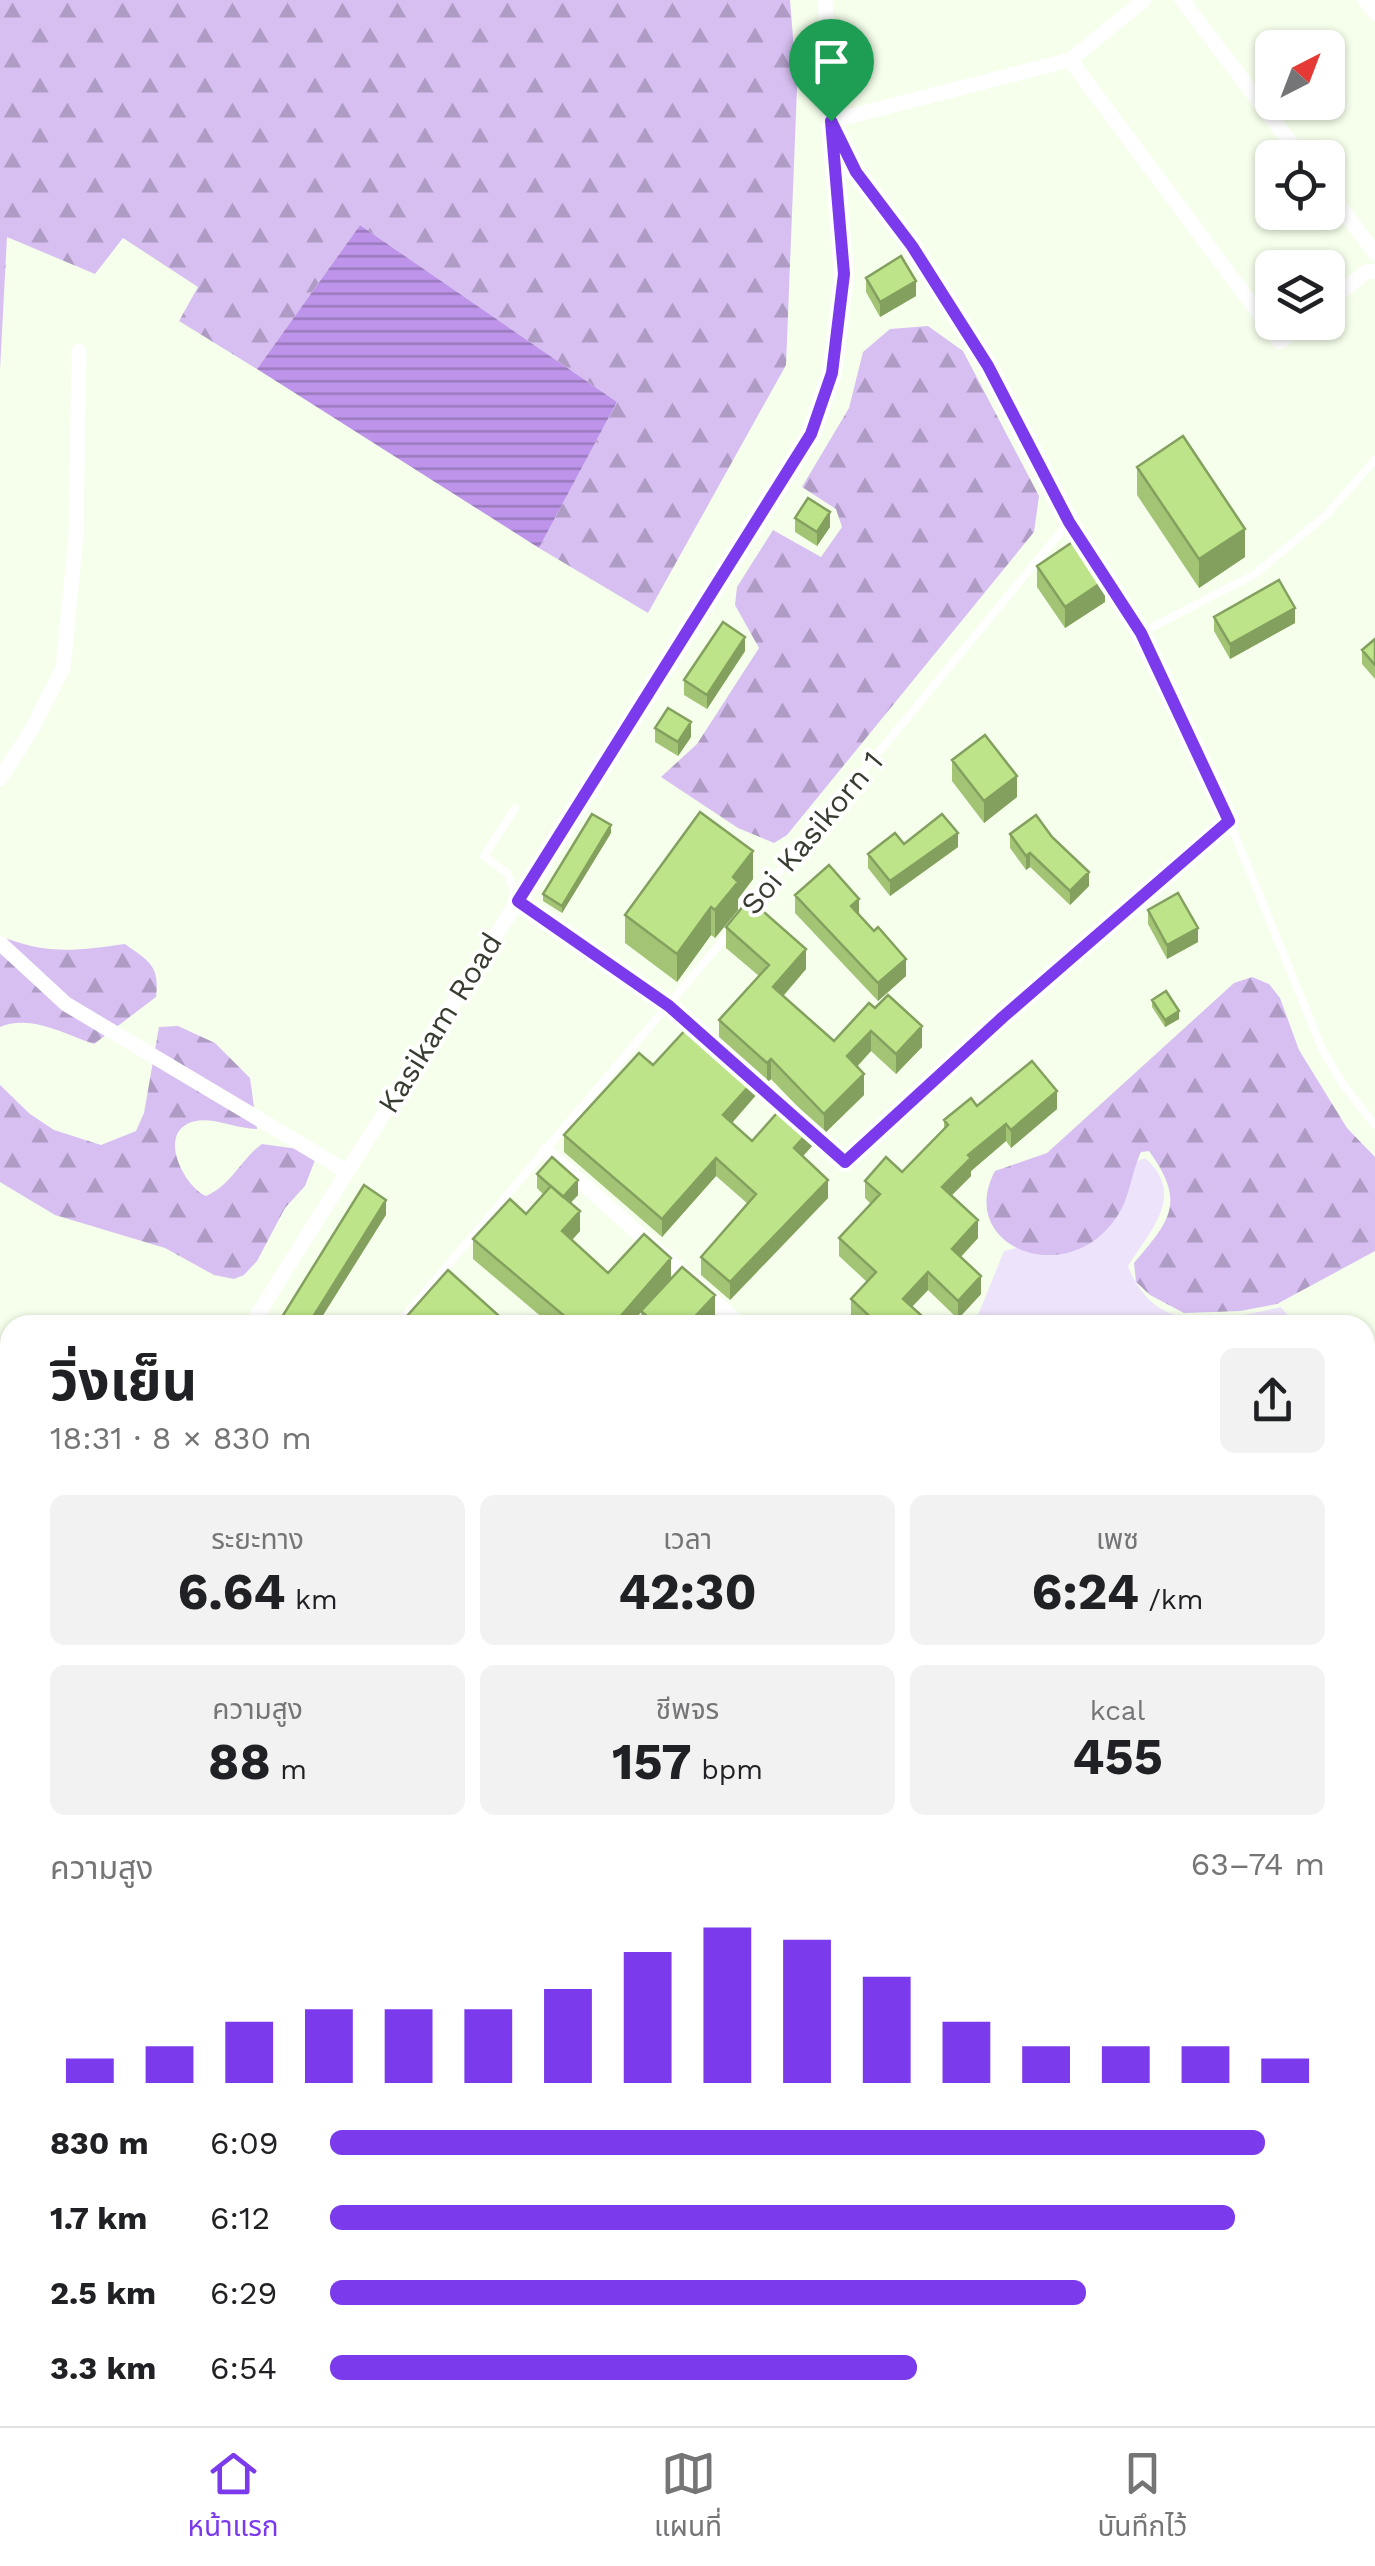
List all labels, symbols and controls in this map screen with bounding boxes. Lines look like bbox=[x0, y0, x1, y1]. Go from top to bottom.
pin bbox=[789, 19, 874, 122]
north arrow bbox=[1255, 30, 1345, 120]
map controls bbox=[1255, 30, 1345, 340]
icon: arrive bbox=[804, 34, 859, 89]
button: locate bbox=[1255, 140, 1345, 230]
button: layers bbox=[1255, 250, 1345, 340]
street label: Soi Kasikorn 1 bbox=[733, 744, 890, 921]
street label: Kasikam Road bbox=[370, 926, 509, 1119]
button: share bbox=[1220, 1348, 1325, 1453]
text: วิ่งเย็น bbox=[50, 1349, 197, 1413]
text: 18:31 · 8 × 830 m bbox=[50, 1419, 312, 1457]
text: ระยะทาง bbox=[211, 1523, 304, 1556]
text: เวลา bbox=[663, 1523, 712, 1556]
text: เพซ bbox=[1096, 1523, 1139, 1556]
text: 6.64 bbox=[177, 1562, 286, 1621]
text: 42:30 bbox=[618, 1562, 757, 1621]
text: 6:24 bbox=[1032, 1562, 1139, 1621]
text: km bbox=[286, 1583, 338, 1616]
text: /km bbox=[1139, 1583, 1203, 1616]
text: ความสูง bbox=[212, 1693, 303, 1726]
text: ชีพจร bbox=[656, 1693, 719, 1726]
text: kcal bbox=[1090, 1694, 1145, 1727]
text: 455 bbox=[1072, 1727, 1163, 1786]
text: 88 bbox=[208, 1732, 271, 1791]
text: 157 bbox=[612, 1732, 692, 1791]
text: m bbox=[271, 1753, 307, 1786]
text: bpm bbox=[692, 1753, 763, 1786]
text: 63–74 m bbox=[1191, 1845, 1325, 1883]
text: ความสูง bbox=[50, 1849, 154, 1887]
text: 830 m bbox=[50, 2124, 149, 2162]
text: 6:09 bbox=[210, 2124, 279, 2162]
text: 1.7 km bbox=[50, 2199, 147, 2237]
text: 6:12 bbox=[210, 2199, 270, 2237]
text: 2.5 km bbox=[50, 2274, 156, 2312]
text: 6:29 bbox=[210, 2274, 277, 2312]
text: 3.3 km bbox=[50, 2349, 156, 2387]
text: 6:54 bbox=[210, 2349, 277, 2387]
tab: หน้าแรก bbox=[188, 2446, 279, 2549]
tab: แผนที่ bbox=[654, 2446, 722, 2549]
tab: บันทึกไว้ bbox=[1097, 2446, 1187, 2549]

